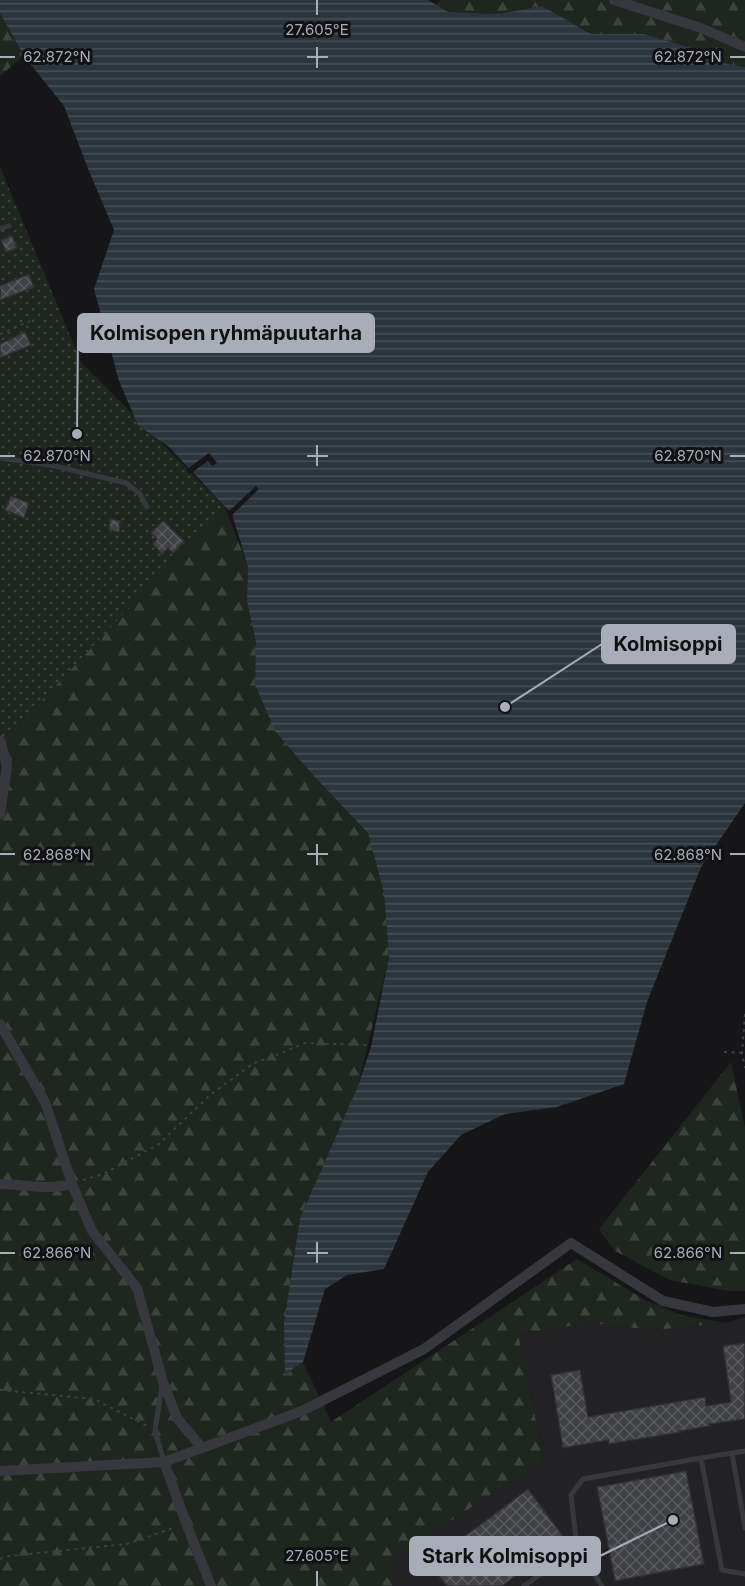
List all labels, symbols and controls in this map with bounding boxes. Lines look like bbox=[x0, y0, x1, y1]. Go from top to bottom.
text: 27.605°E bbox=[285, 20, 349, 39]
text: 62.872°N bbox=[23, 47, 91, 66]
text: 62.872°N bbox=[654, 47, 722, 66]
callout: Kolmisopen ryhmäpuutarha bbox=[78, 314, 374, 352]
text: Kolmisopen ryhmäpuutarha bbox=[90, 321, 362, 345]
text: 62.870°N bbox=[23, 446, 91, 465]
text: 62.870°N bbox=[654, 446, 722, 465]
callout: Kolmisoppi bbox=[602, 625, 735, 663]
text: Kolmisoppi bbox=[613, 632, 723, 656]
text: 62.868°N bbox=[23, 845, 91, 864]
text: 62.868°N bbox=[654, 845, 722, 864]
text: 62.866°N bbox=[23, 1243, 91, 1262]
text: 62.866°N bbox=[654, 1243, 722, 1262]
callout: Stark Kolmisoppi bbox=[410, 1537, 600, 1575]
text: Stark Kolmisoppi bbox=[422, 1544, 588, 1568]
text: 27.605°E bbox=[285, 1546, 349, 1565]

